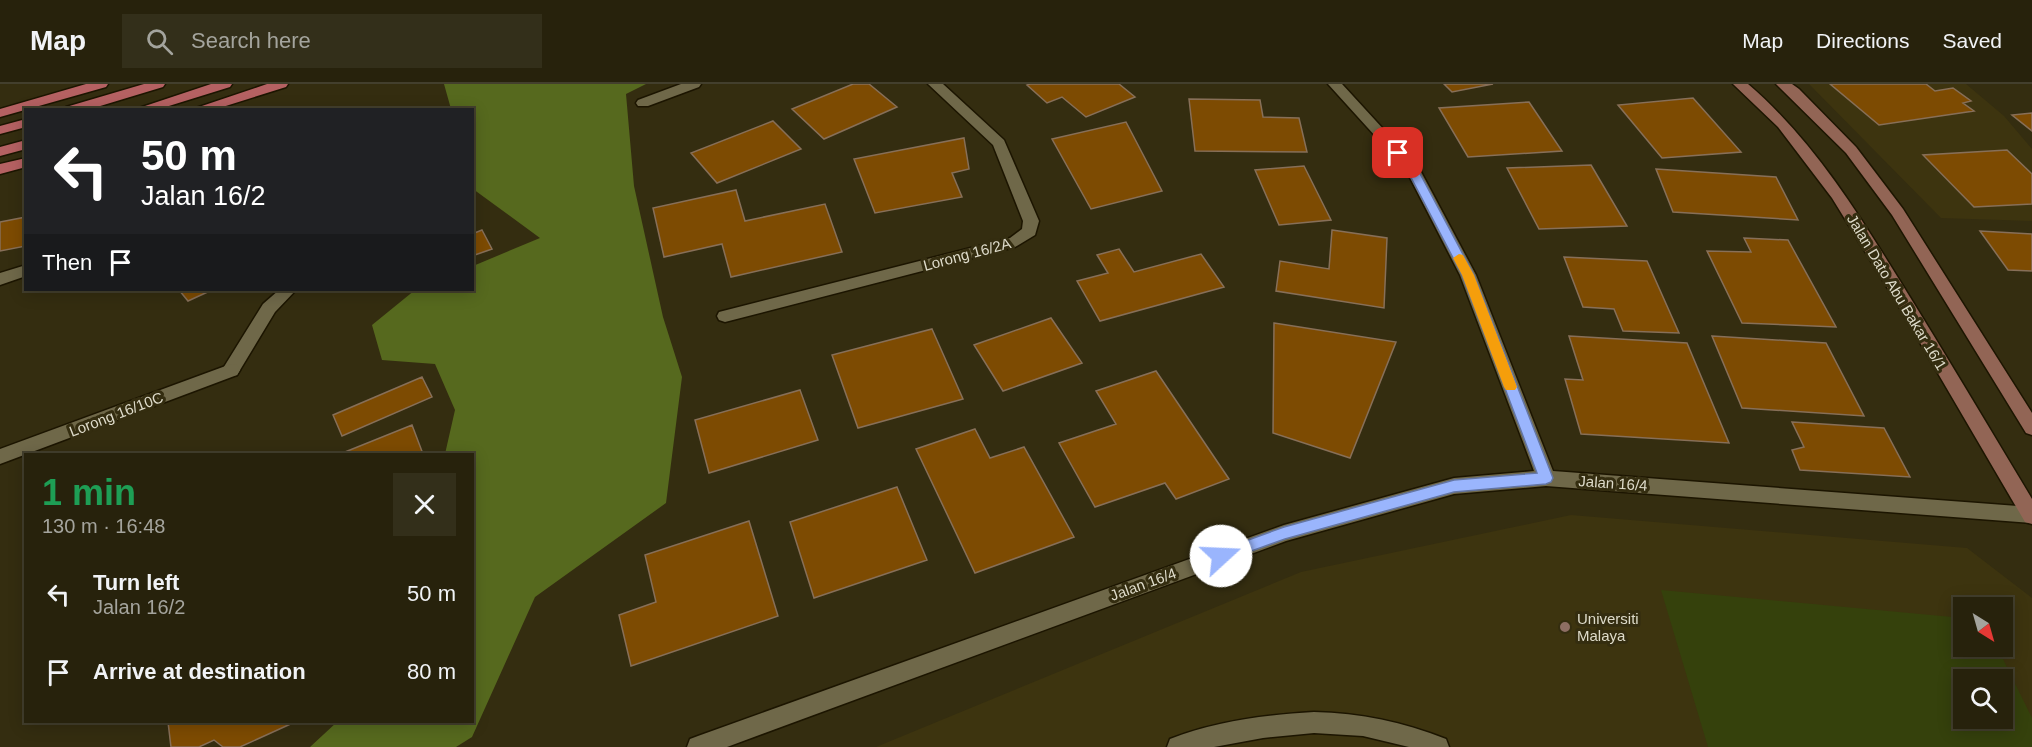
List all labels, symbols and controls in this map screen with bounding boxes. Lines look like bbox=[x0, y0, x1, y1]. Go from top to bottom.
search box bbox=[122, 14, 542, 68]
text: Map bbox=[30, 25, 86, 56]
icon: search bbox=[143, 25, 176, 58]
text: Search here bbox=[191, 28, 311, 53]
text: Map bbox=[1742, 29, 1783, 52]
text: Directions bbox=[1816, 29, 1909, 52]
text: Saved bbox=[1942, 29, 2002, 52]
pin bbox=[1372, 127, 1423, 178]
icon: left bbox=[42, 132, 120, 210]
text: 50 m bbox=[141, 132, 237, 179]
icon: arrive bbox=[1381, 136, 1414, 169]
text: Jalan 16/2 bbox=[141, 181, 266, 211]
street label: Jalan Dato Abu Bakar 16/1 bbox=[1844, 211, 1950, 373]
street label: Lorong 16/2A bbox=[921, 234, 1013, 274]
icon: arrive bbox=[104, 246, 137, 279]
text: Then bbox=[42, 250, 92, 275]
street label: Lorong 16/10C bbox=[67, 388, 166, 440]
text: 1 min bbox=[42, 472, 136, 513]
street label: Jalan 16/4 bbox=[1578, 472, 1648, 494]
button: close bbox=[393, 473, 456, 536]
text: 130 m · 16:48 bbox=[42, 515, 165, 537]
position arrow bbox=[1189, 524, 1253, 588]
street label: Jalan 16/4 bbox=[1108, 564, 1178, 604]
text: Turn left bbox=[93, 570, 179, 595]
icon: left bbox=[42, 578, 75, 611]
text: 50 m bbox=[407, 581, 456, 606]
text: Jalan 16/2 bbox=[93, 596, 185, 618]
north arrow bbox=[1953, 597, 2013, 657]
map controls bbox=[1953, 597, 2013, 729]
place label: Universiti Malaya bbox=[1577, 610, 1639, 644]
marker: Universiti Malaya bbox=[1558, 620, 1572, 634]
icon: arrive bbox=[42, 656, 75, 689]
text: Arrive at destination bbox=[93, 659, 306, 684]
text: 80 m bbox=[407, 659, 456, 684]
button: search bbox=[1953, 669, 2013, 729]

